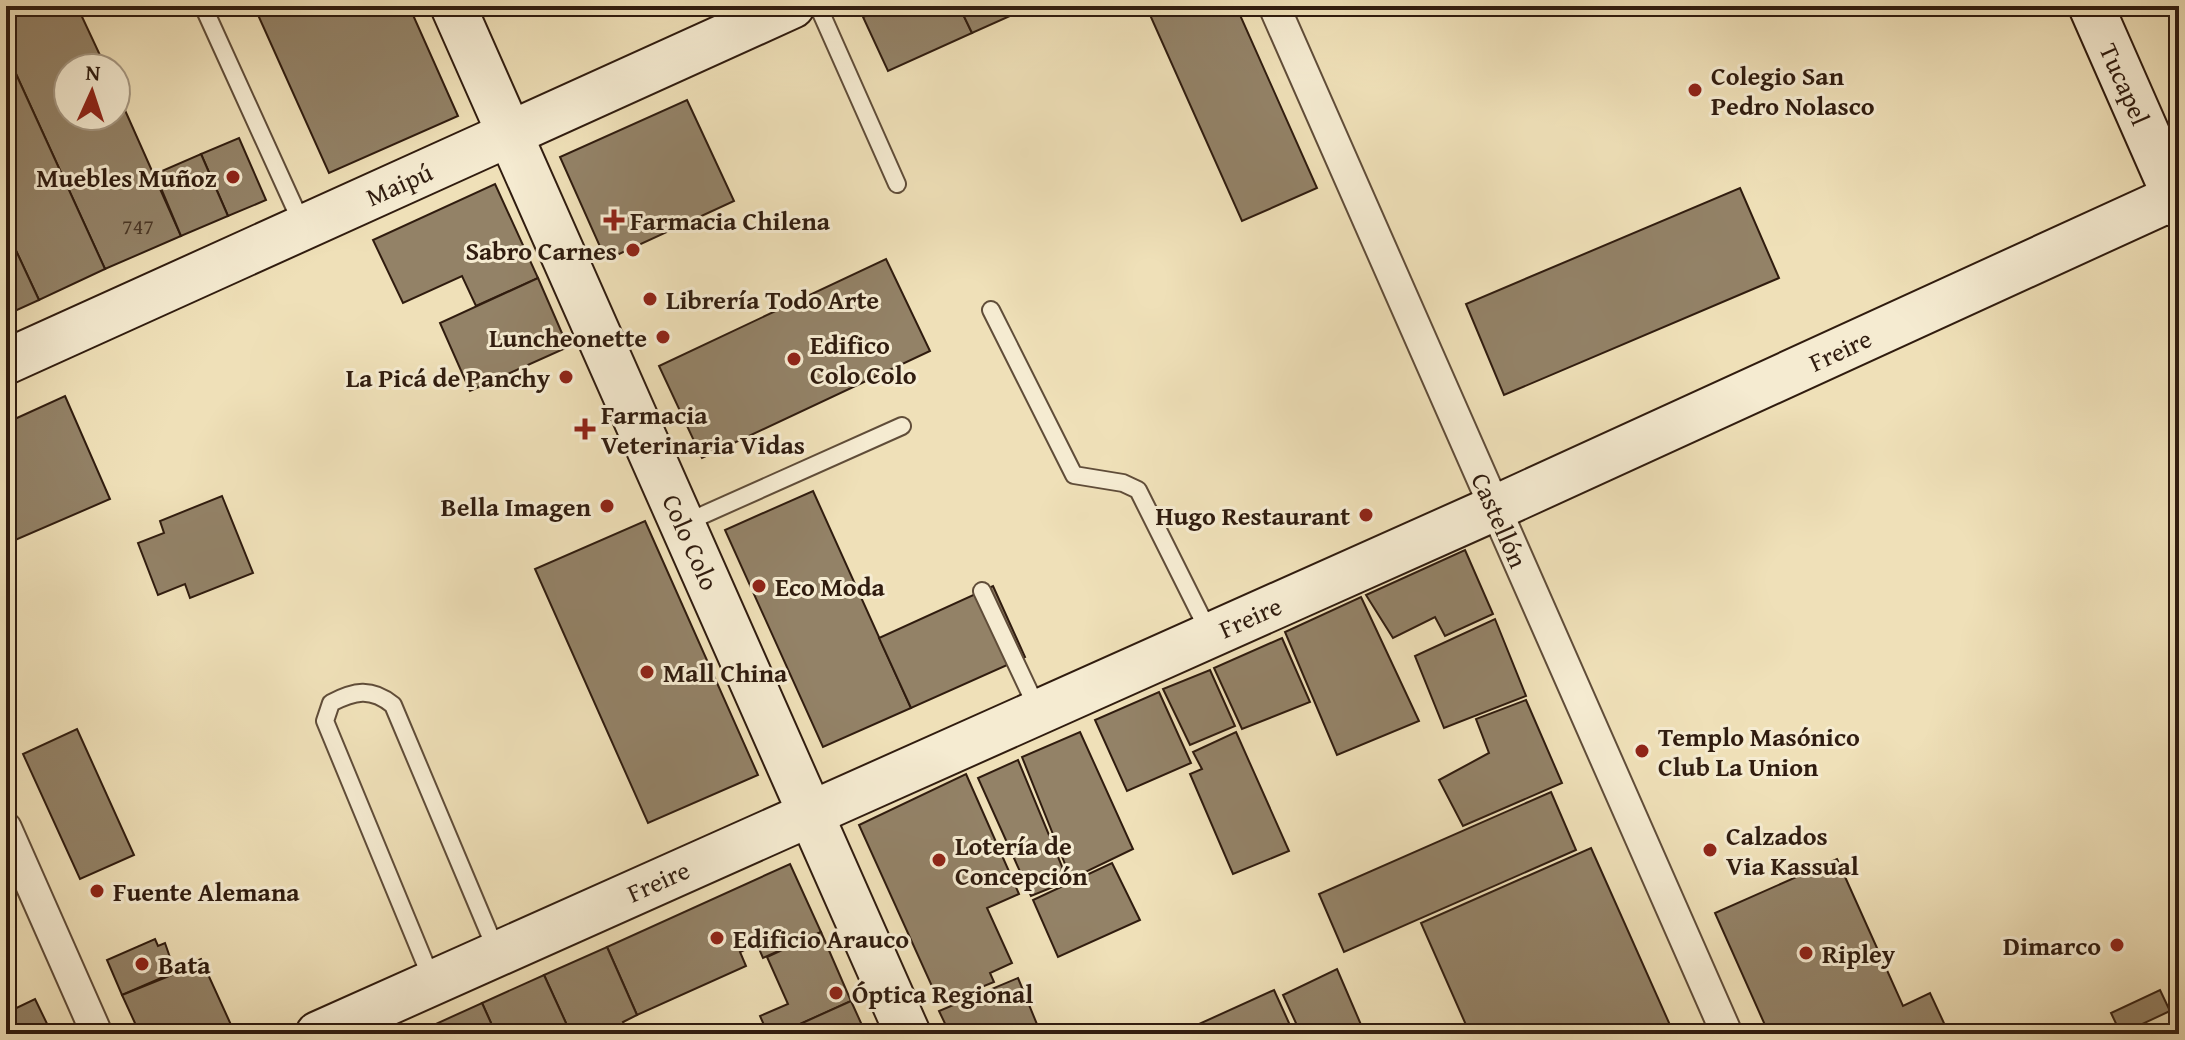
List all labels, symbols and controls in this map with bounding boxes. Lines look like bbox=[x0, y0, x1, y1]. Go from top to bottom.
street label: Tucapel bbox=[2090, 37, 2160, 131]
north arrow bbox=[52, 52, 132, 132]
text: N bbox=[85, 56, 102, 88]
place label: Colegio San Pedro Nolasco bbox=[1711, 56, 1875, 125]
marker: Colegio San Pedro Nolasco bbox=[1686, 81, 1704, 99]
street label: Maipú bbox=[360, 152, 438, 216]
place label: Muebles Muñoz bbox=[36, 158, 217, 197]
marker: Muebles Muñoz bbox=[224, 168, 242, 186]
place label: Farmacia Chilena bbox=[630, 201, 831, 240]
house number: 747 bbox=[122, 210, 154, 242]
marker: Farmacia Chilena bbox=[605, 211, 623, 229]
place label: Sabro Carnes bbox=[465, 231, 617, 270]
marker: Sabro Carnes bbox=[624, 241, 642, 259]
place label: Librería Todo Arte bbox=[666, 280, 879, 319]
marker: Librería Todo Arte bbox=[641, 290, 659, 308]
place label: Luncheonette bbox=[489, 318, 647, 357]
street label: Freire bbox=[1802, 319, 1878, 381]
place label: Edifico Colo Colo bbox=[810, 325, 917, 394]
marker: Luncheonette bbox=[654, 328, 672, 346]
marker: Edifico Colo Colo bbox=[785, 350, 803, 368]
place label: La Picá de Panchy bbox=[346, 358, 551, 397]
marker: La Picá de Panchy bbox=[557, 368, 575, 386]
place label: Farmacia Veterinaria Vidas bbox=[601, 395, 805, 464]
marker: Farmacia Veterinaria Vidas bbox=[576, 420, 594, 438]
street label: Castellón bbox=[1462, 466, 1538, 574]
place label: Bella Imagen bbox=[441, 487, 592, 526]
street label: Colo Colo bbox=[653, 488, 729, 596]
place label: Hugo Restaurant bbox=[1155, 496, 1350, 535]
marker: Bella Imagen bbox=[598, 497, 616, 515]
marker: Hugo Restaurant bbox=[1357, 506, 1375, 524]
place label: Eco Moda bbox=[775, 567, 886, 606]
marker: Eco Moda bbox=[750, 577, 768, 595]
street label: Freire bbox=[1212, 586, 1288, 648]
place label: Mall China bbox=[663, 653, 788, 692]
marker: Mall China bbox=[638, 663, 656, 681]
place label: Templo Masónico Club La Union bbox=[1658, 717, 1860, 786]
marker: Templo Masónico Club La Union bbox=[1633, 742, 1651, 760]
place label: Calzados Via Kassual bbox=[1726, 816, 1859, 885]
place label: Lotería de Concepción bbox=[955, 826, 1088, 895]
marker: Calzados Via Kassual bbox=[1701, 841, 1719, 859]
street label: Freire bbox=[620, 850, 696, 912]
marker: Lotería de Concepción bbox=[930, 851, 948, 869]
place label: Fuente Alemana bbox=[113, 872, 300, 911]
marker: Fuente Alemana bbox=[88, 882, 106, 900]
place label: Edificio Arauco bbox=[733, 919, 909, 958]
place label: Dimarco bbox=[2003, 926, 2101, 965]
marker: Edificio Arauco bbox=[708, 929, 726, 947]
place label: Ripley bbox=[1822, 934, 1896, 973]
marker: Dimarco bbox=[2108, 936, 2126, 954]
marker: Ripley bbox=[1797, 944, 1815, 962]
place label: Bata bbox=[158, 945, 211, 984]
marker: Bata bbox=[133, 955, 151, 973]
place label: Óptica Regional bbox=[852, 974, 1033, 1013]
marker: Óptica Regional bbox=[827, 984, 845, 1002]

